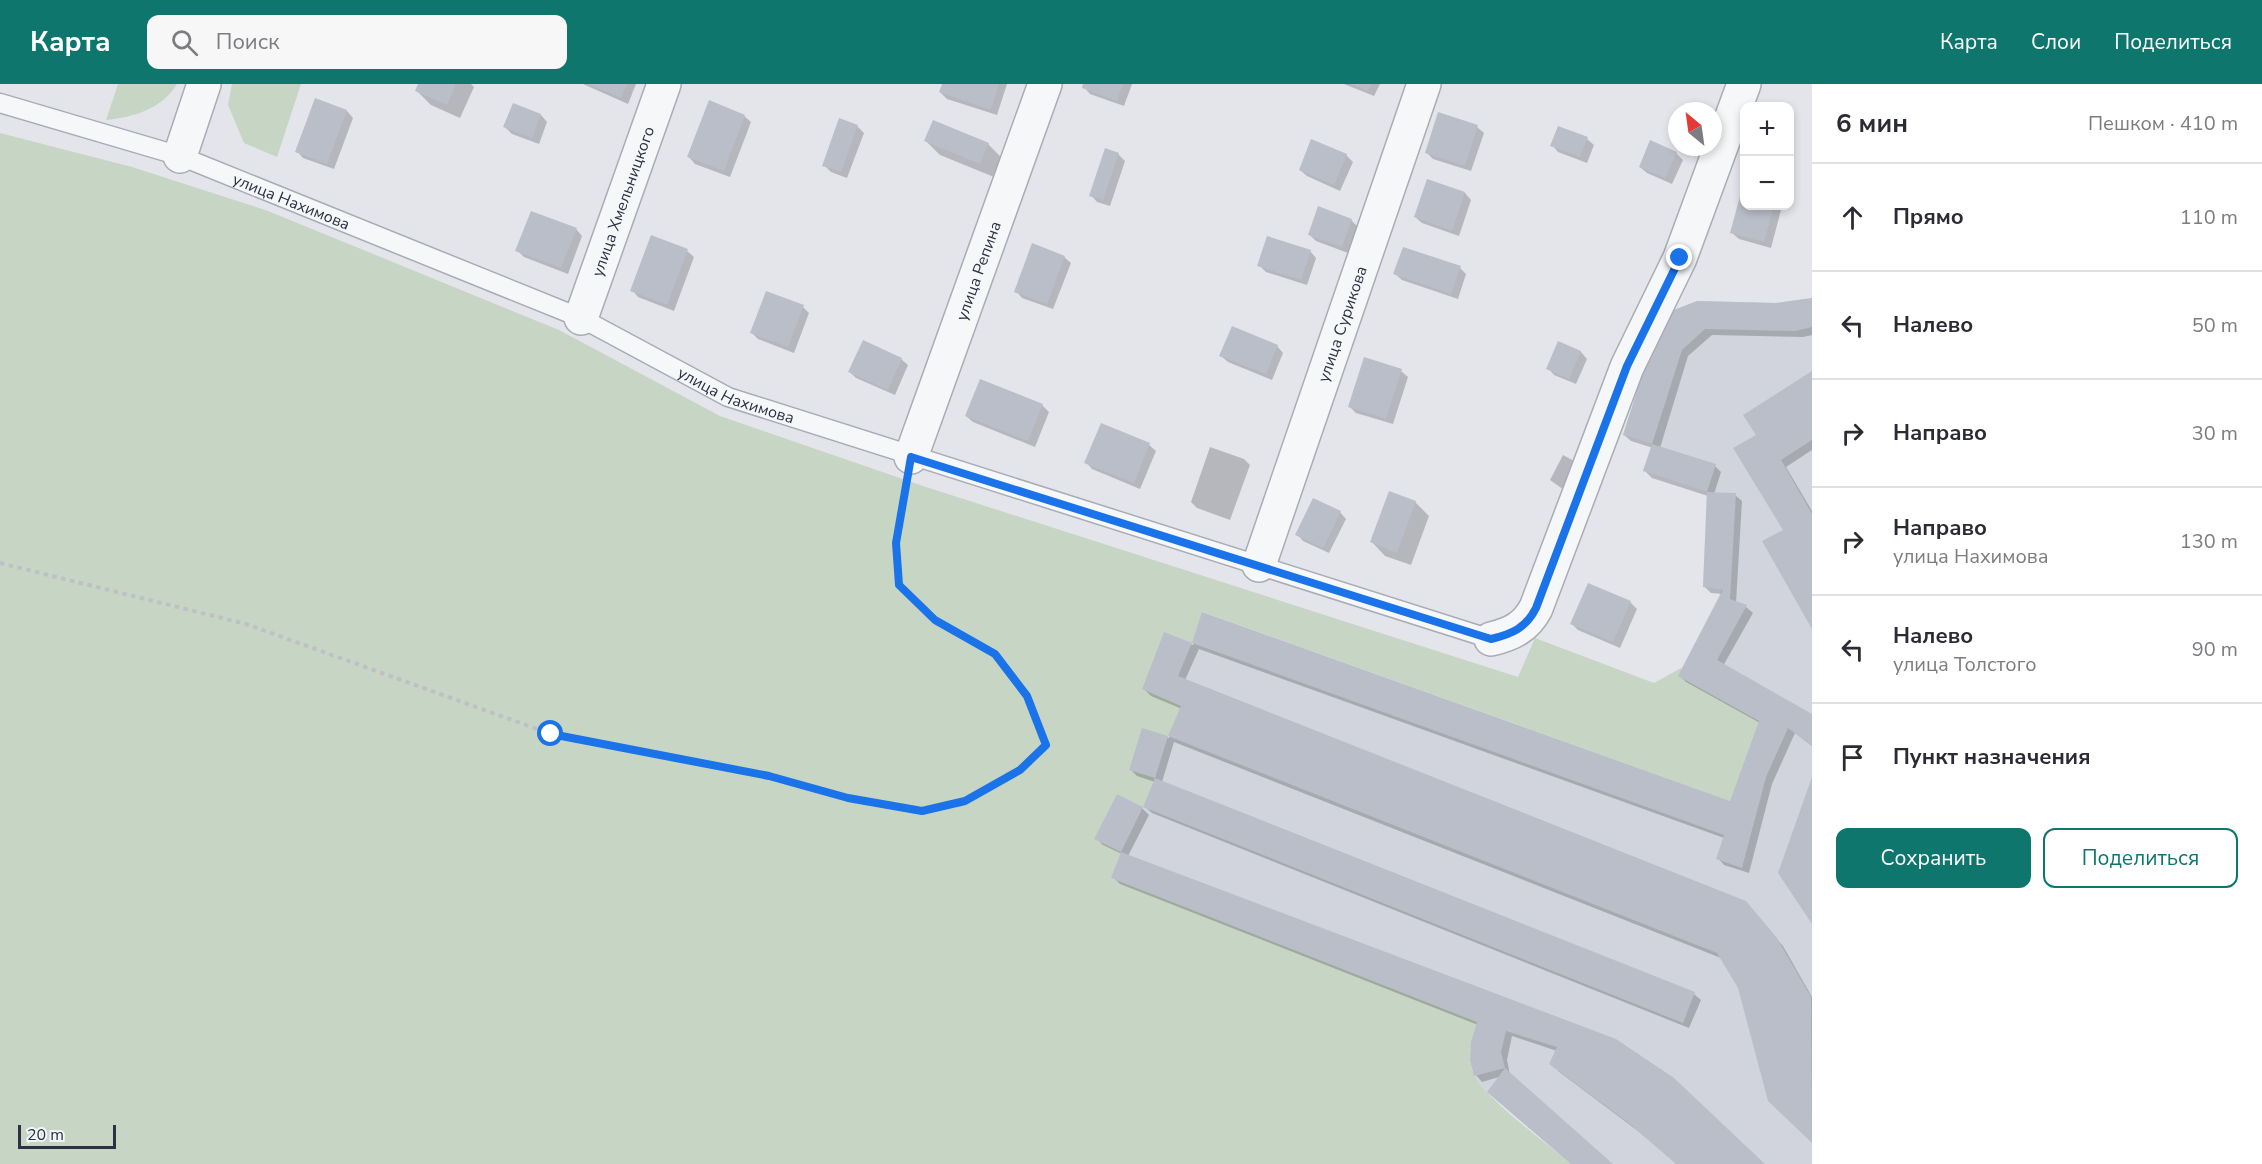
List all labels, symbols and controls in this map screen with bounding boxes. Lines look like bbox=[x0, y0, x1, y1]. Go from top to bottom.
search box bbox=[147, 15, 567, 69]
text: Карта bbox=[30, 23, 111, 61]
icon: search bbox=[168, 26, 201, 59]
text: Поиск bbox=[216, 27, 280, 57]
text: Карта bbox=[1940, 28, 1998, 56]
text: Слои bbox=[2031, 28, 2081, 56]
text: Поделиться bbox=[2114, 28, 2232, 56]
north arrow bbox=[1668, 102, 1722, 156]
map controls bbox=[1740, 102, 1794, 210]
button: + bbox=[1740, 102, 1794, 156]
text: 6 мин bbox=[1836, 106, 1908, 141]
text: Пешком · 410 m bbox=[2088, 110, 2238, 137]
street label: улица Хмельницкого bbox=[587, 123, 660, 280]
button: − bbox=[1740, 156, 1794, 210]
street label: улица Нахимова bbox=[229, 168, 353, 236]
icon: ahead bbox=[1836, 201, 1869, 234]
text: Прямо bbox=[1893, 202, 1964, 232]
text: 110 m bbox=[2180, 204, 2238, 231]
street label: улица Репина bbox=[951, 218, 1007, 324]
route end bbox=[1666, 244, 1692, 270]
street label: улица Сурикова bbox=[1313, 263, 1373, 385]
icon: left bbox=[1836, 309, 1869, 342]
text: Налево bbox=[1893, 310, 1973, 340]
text: 50 m bbox=[2192, 312, 2238, 339]
street label: улица Нахимова bbox=[674, 362, 797, 429]
icon: right bbox=[1836, 417, 1869, 450]
text: Направо bbox=[1893, 418, 1987, 448]
text: 30 m bbox=[2192, 420, 2238, 447]
text: Направо bbox=[1893, 513, 1987, 543]
icon: right bbox=[1836, 525, 1869, 558]
text: 130 m bbox=[2180, 528, 2238, 555]
text: улица Нахимова bbox=[1893, 543, 2049, 570]
text: Налево bbox=[1893, 621, 1973, 651]
icon: left bbox=[1836, 633, 1869, 666]
text: 90 m bbox=[2192, 636, 2238, 663]
text: улица Толстого bbox=[1893, 651, 2037, 678]
route start bbox=[537, 720, 563, 746]
icon: arrive bbox=[1836, 741, 1869, 774]
text: Пункт назначения bbox=[1893, 742, 2091, 772]
button: Сохранить bbox=[1836, 828, 2031, 888]
button: Поделиться bbox=[2043, 828, 2238, 888]
scale bar bbox=[18, 1122, 116, 1150]
text: 20 m bbox=[27, 1124, 64, 1146]

